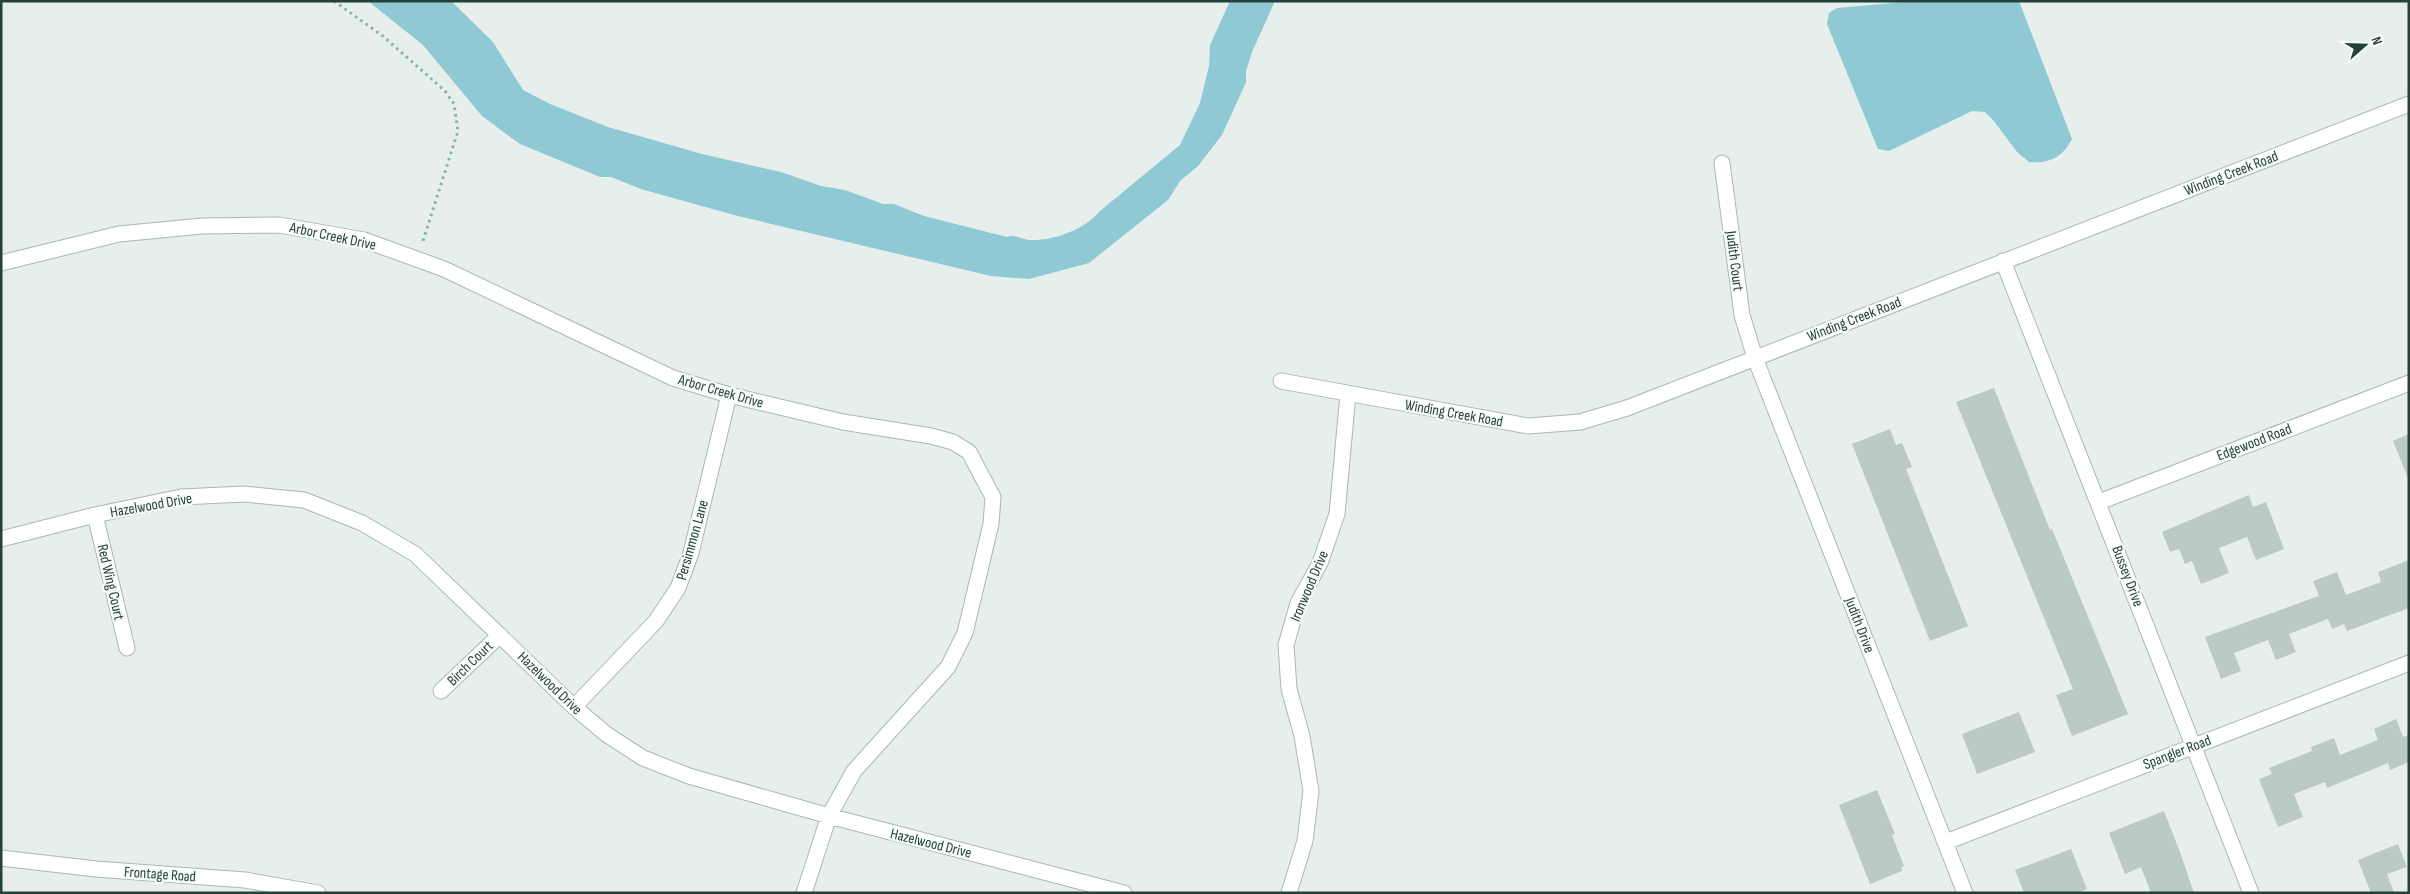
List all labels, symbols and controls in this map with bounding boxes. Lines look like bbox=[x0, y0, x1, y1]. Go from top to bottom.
north arrow bbox=[2340, 20, 2390, 70]
text: N bbox=[2367, 34, 2386, 47]
street label: Winding Creek Road bbox=[2181, 147, 2281, 200]
street label: Arbor Creek Drive bbox=[287, 218, 378, 255]
street label: Judith Court bbox=[1721, 229, 1748, 293]
street label: Winding Creek Road bbox=[1804, 293, 1904, 346]
street label: Arbor Creek Drive bbox=[675, 370, 766, 413]
street label: Winding Creek Road bbox=[1403, 396, 1504, 431]
street label: Edgewood Road bbox=[2214, 419, 2294, 465]
street label: Hazelwood Drive bbox=[109, 489, 194, 522]
street label: Persimmon Lane bbox=[672, 498, 713, 582]
street label: Red Wing Court bbox=[93, 542, 129, 622]
street label: Bussey Drive bbox=[2107, 543, 2148, 609]
street label: Ironwood Drive bbox=[1286, 548, 1333, 625]
street label: Judith Drive bbox=[1840, 594, 1879, 656]
street label: Birch Court bbox=[443, 636, 498, 690]
street label: Hazelwood Drive bbox=[513, 648, 586, 719]
street label: Spangler Road bbox=[2140, 731, 2214, 774]
street label: Hazelwood Drive bbox=[888, 824, 973, 863]
street label: Frontage Road bbox=[123, 863, 197, 886]

